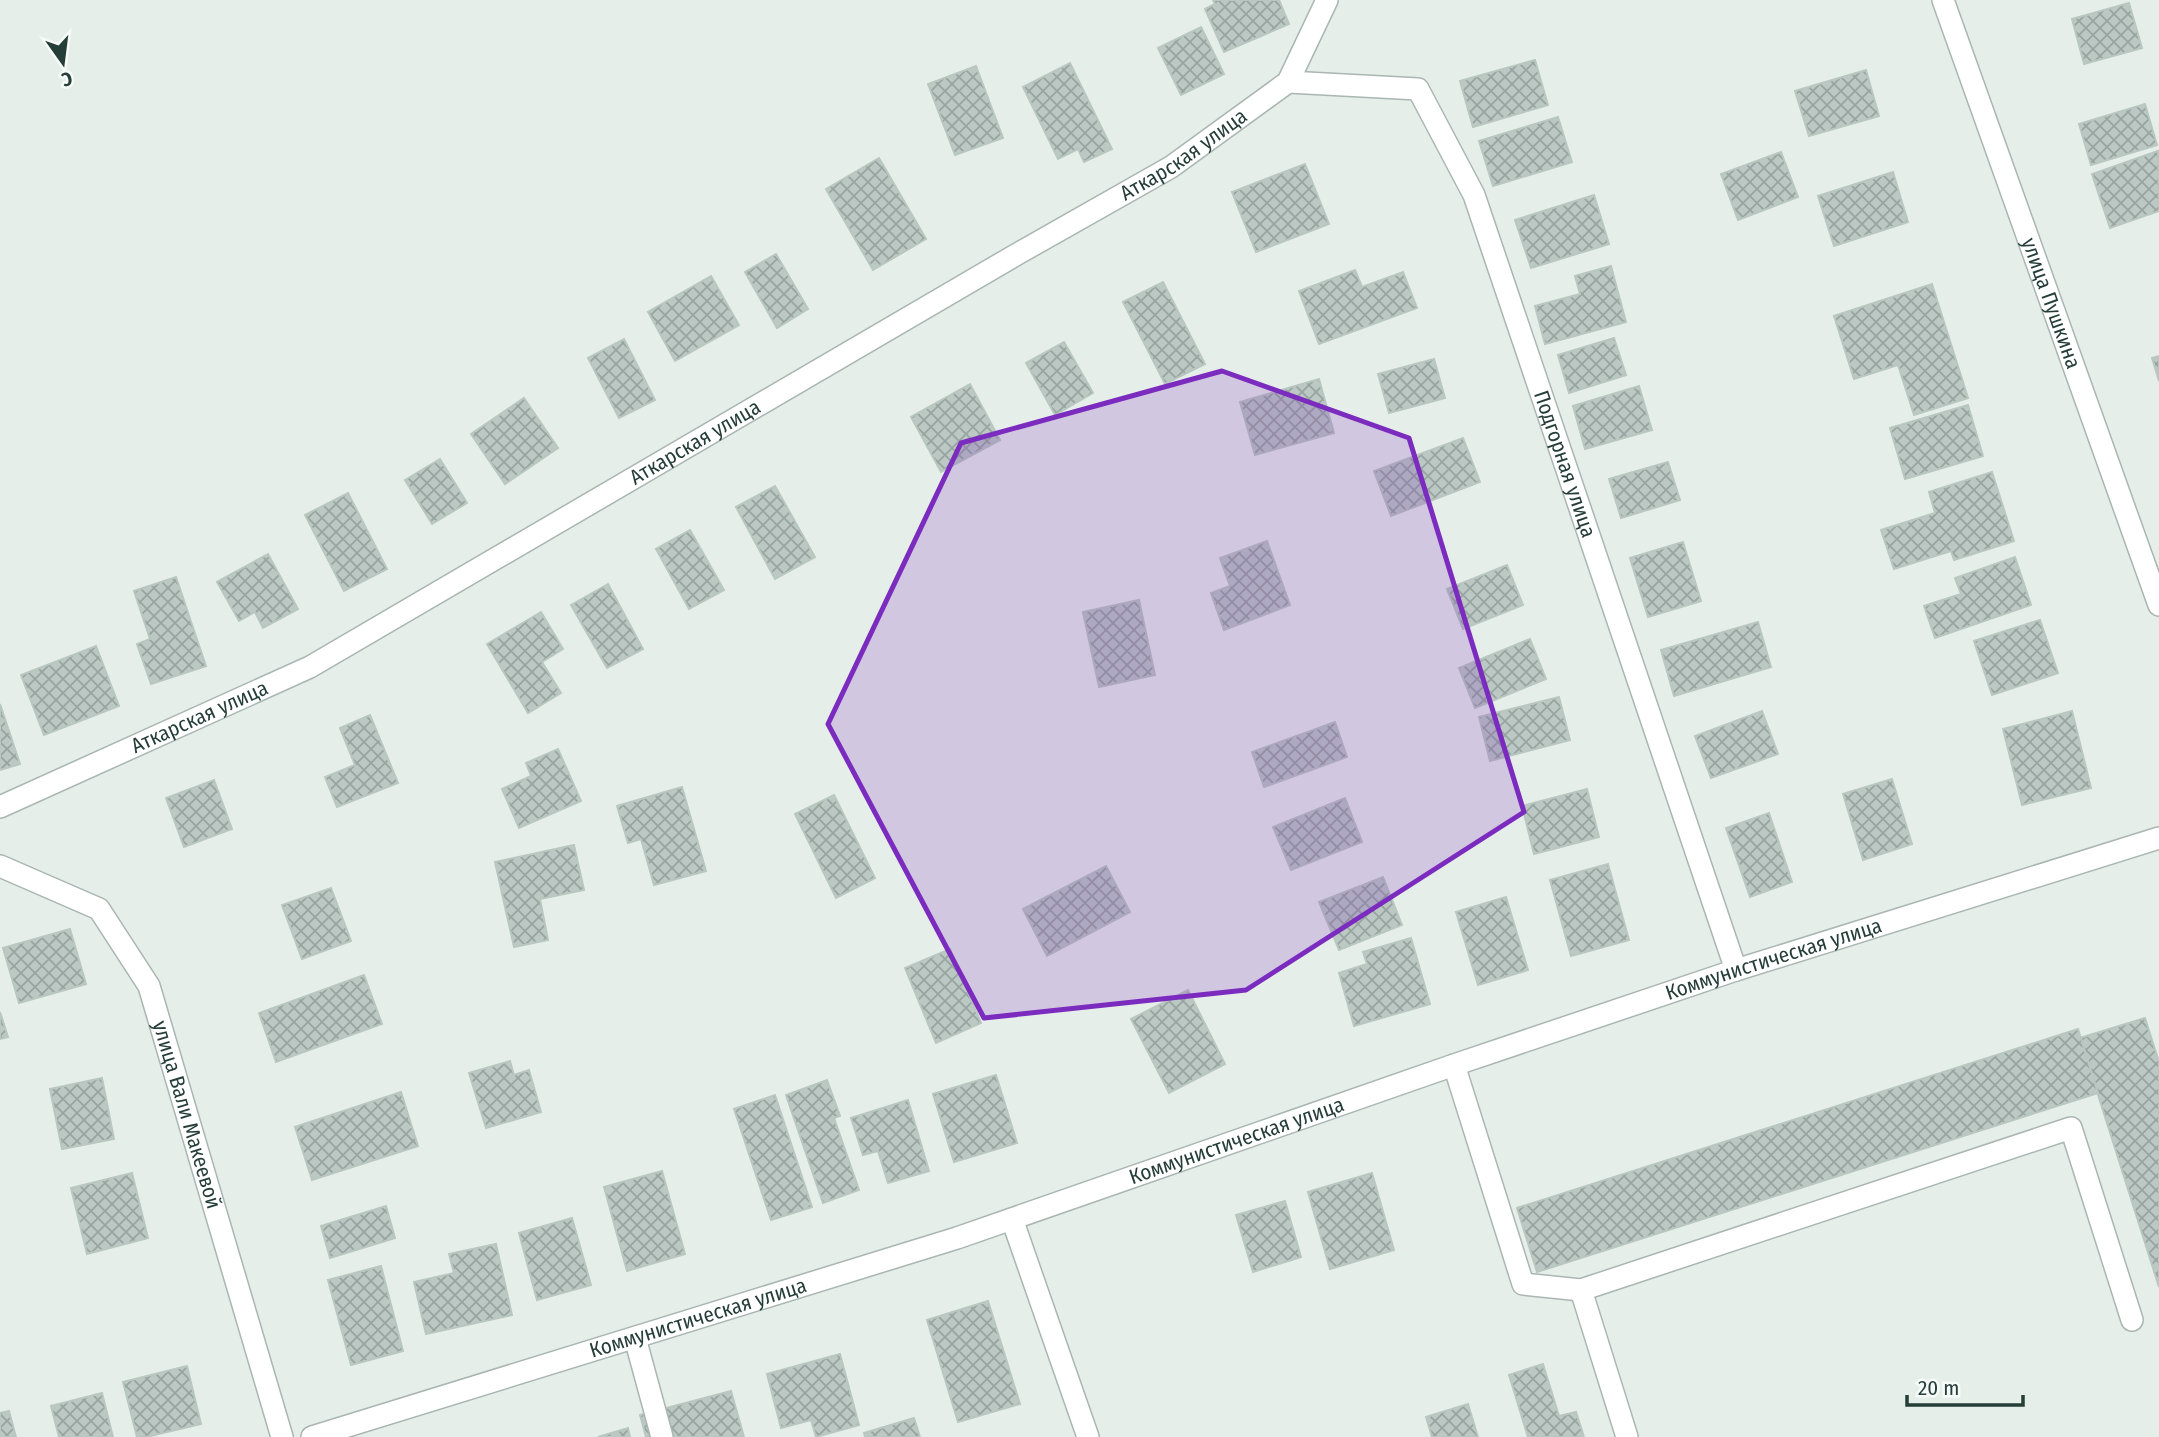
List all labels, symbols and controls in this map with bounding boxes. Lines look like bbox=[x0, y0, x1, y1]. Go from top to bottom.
north arrow bbox=[28, 28, 98, 98]
text: С bbox=[59, 67, 75, 91]
street label: Аткарская улица bbox=[1115, 103, 1252, 206]
street label: улица Пушкина bbox=[2016, 234, 2087, 372]
street label: Подгорная улица bbox=[1528, 387, 1602, 541]
street label: Аткарская улица bbox=[625, 394, 765, 491]
street label: Аткарская улица bbox=[127, 675, 272, 759]
street label: Коммунистическая улица bbox=[1662, 912, 1885, 1006]
street label: улица Вали Макеевой bbox=[147, 1018, 227, 1212]
street label: Коммунистическая улица bbox=[1126, 1091, 1347, 1190]
street label: Коммунистическая улица bbox=[586, 1272, 810, 1364]
scale bar bbox=[1907, 1364, 2022, 1408]
text: 20 m bbox=[1918, 1375, 1959, 1401]

